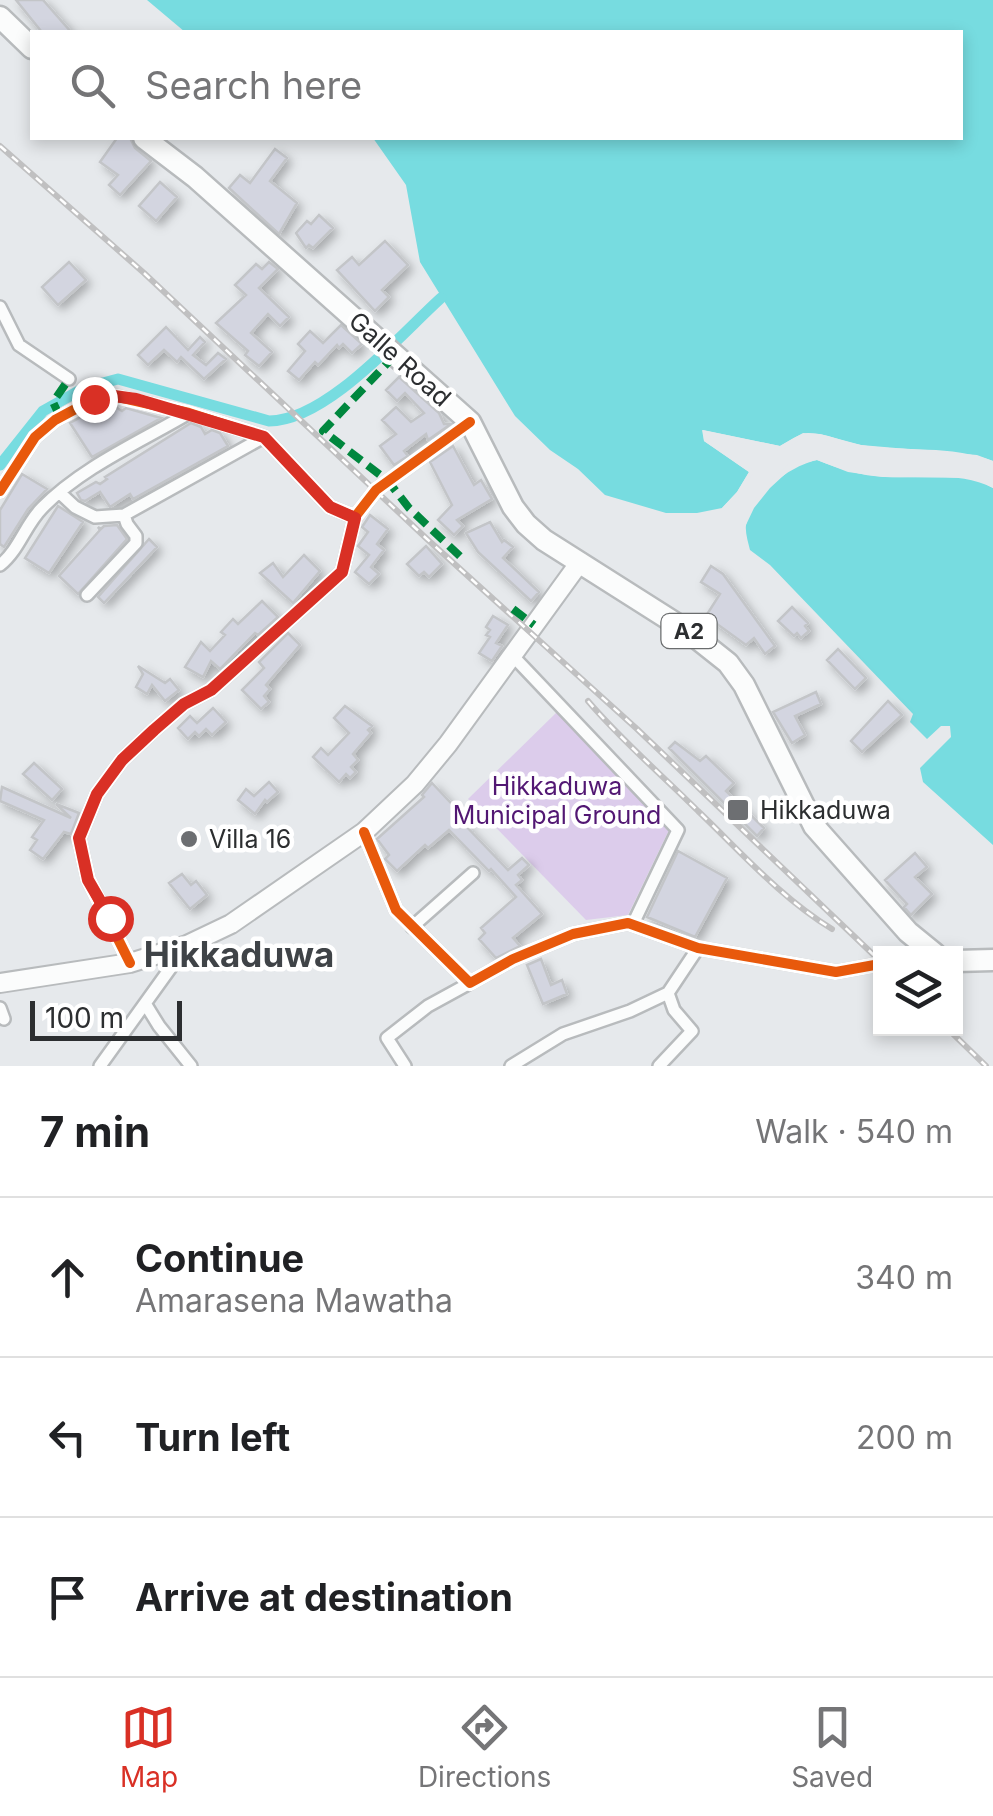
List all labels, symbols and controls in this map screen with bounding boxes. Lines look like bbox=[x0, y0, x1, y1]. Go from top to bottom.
search box bbox=[30, 30, 963, 140]
icon: search bbox=[65, 58, 120, 113]
text: Search here bbox=[145, 62, 362, 108]
street label: Galle Road bbox=[343, 305, 457, 413]
route end bbox=[72, 377, 118, 423]
road number: A2 bbox=[662, 614, 716, 648]
park label: Hikkaduwa Municipal Ground bbox=[453, 771, 661, 830]
place label: Hikkaduwa bbox=[760, 795, 891, 825]
marker: Hikkaduwa bbox=[725, 797, 751, 823]
place label: Villa 16 bbox=[209, 824, 291, 854]
marker: Villa 16 bbox=[178, 828, 200, 850]
route start bbox=[88, 896, 134, 942]
district label: Hikkaduwa bbox=[144, 933, 334, 975]
map controls bbox=[873, 946, 963, 1036]
button: layers bbox=[873, 946, 963, 1036]
scale bar bbox=[30, 996, 182, 1040]
text: 100 m bbox=[45, 1001, 124, 1035]
text: 7 min bbox=[40, 1106, 150, 1157]
text: Walk · 540 m bbox=[755, 1112, 953, 1151]
text: Continue bbox=[135, 1235, 304, 1281]
icon: ahead bbox=[40, 1250, 95, 1305]
text: 340 m bbox=[855, 1258, 953, 1297]
text: Amarasena Mawatha bbox=[135, 1281, 453, 1320]
icon: left bbox=[40, 1410, 95, 1465]
text: Turn left bbox=[135, 1414, 290, 1460]
text: 200 m bbox=[856, 1418, 953, 1457]
icon: arrive bbox=[40, 1570, 95, 1625]
text: Arrive at destination bbox=[135, 1574, 513, 1620]
tab: Map bbox=[120, 1700, 178, 1794]
tab: Directions bbox=[418, 1700, 551, 1794]
tab: Saved bbox=[791, 1700, 873, 1794]

